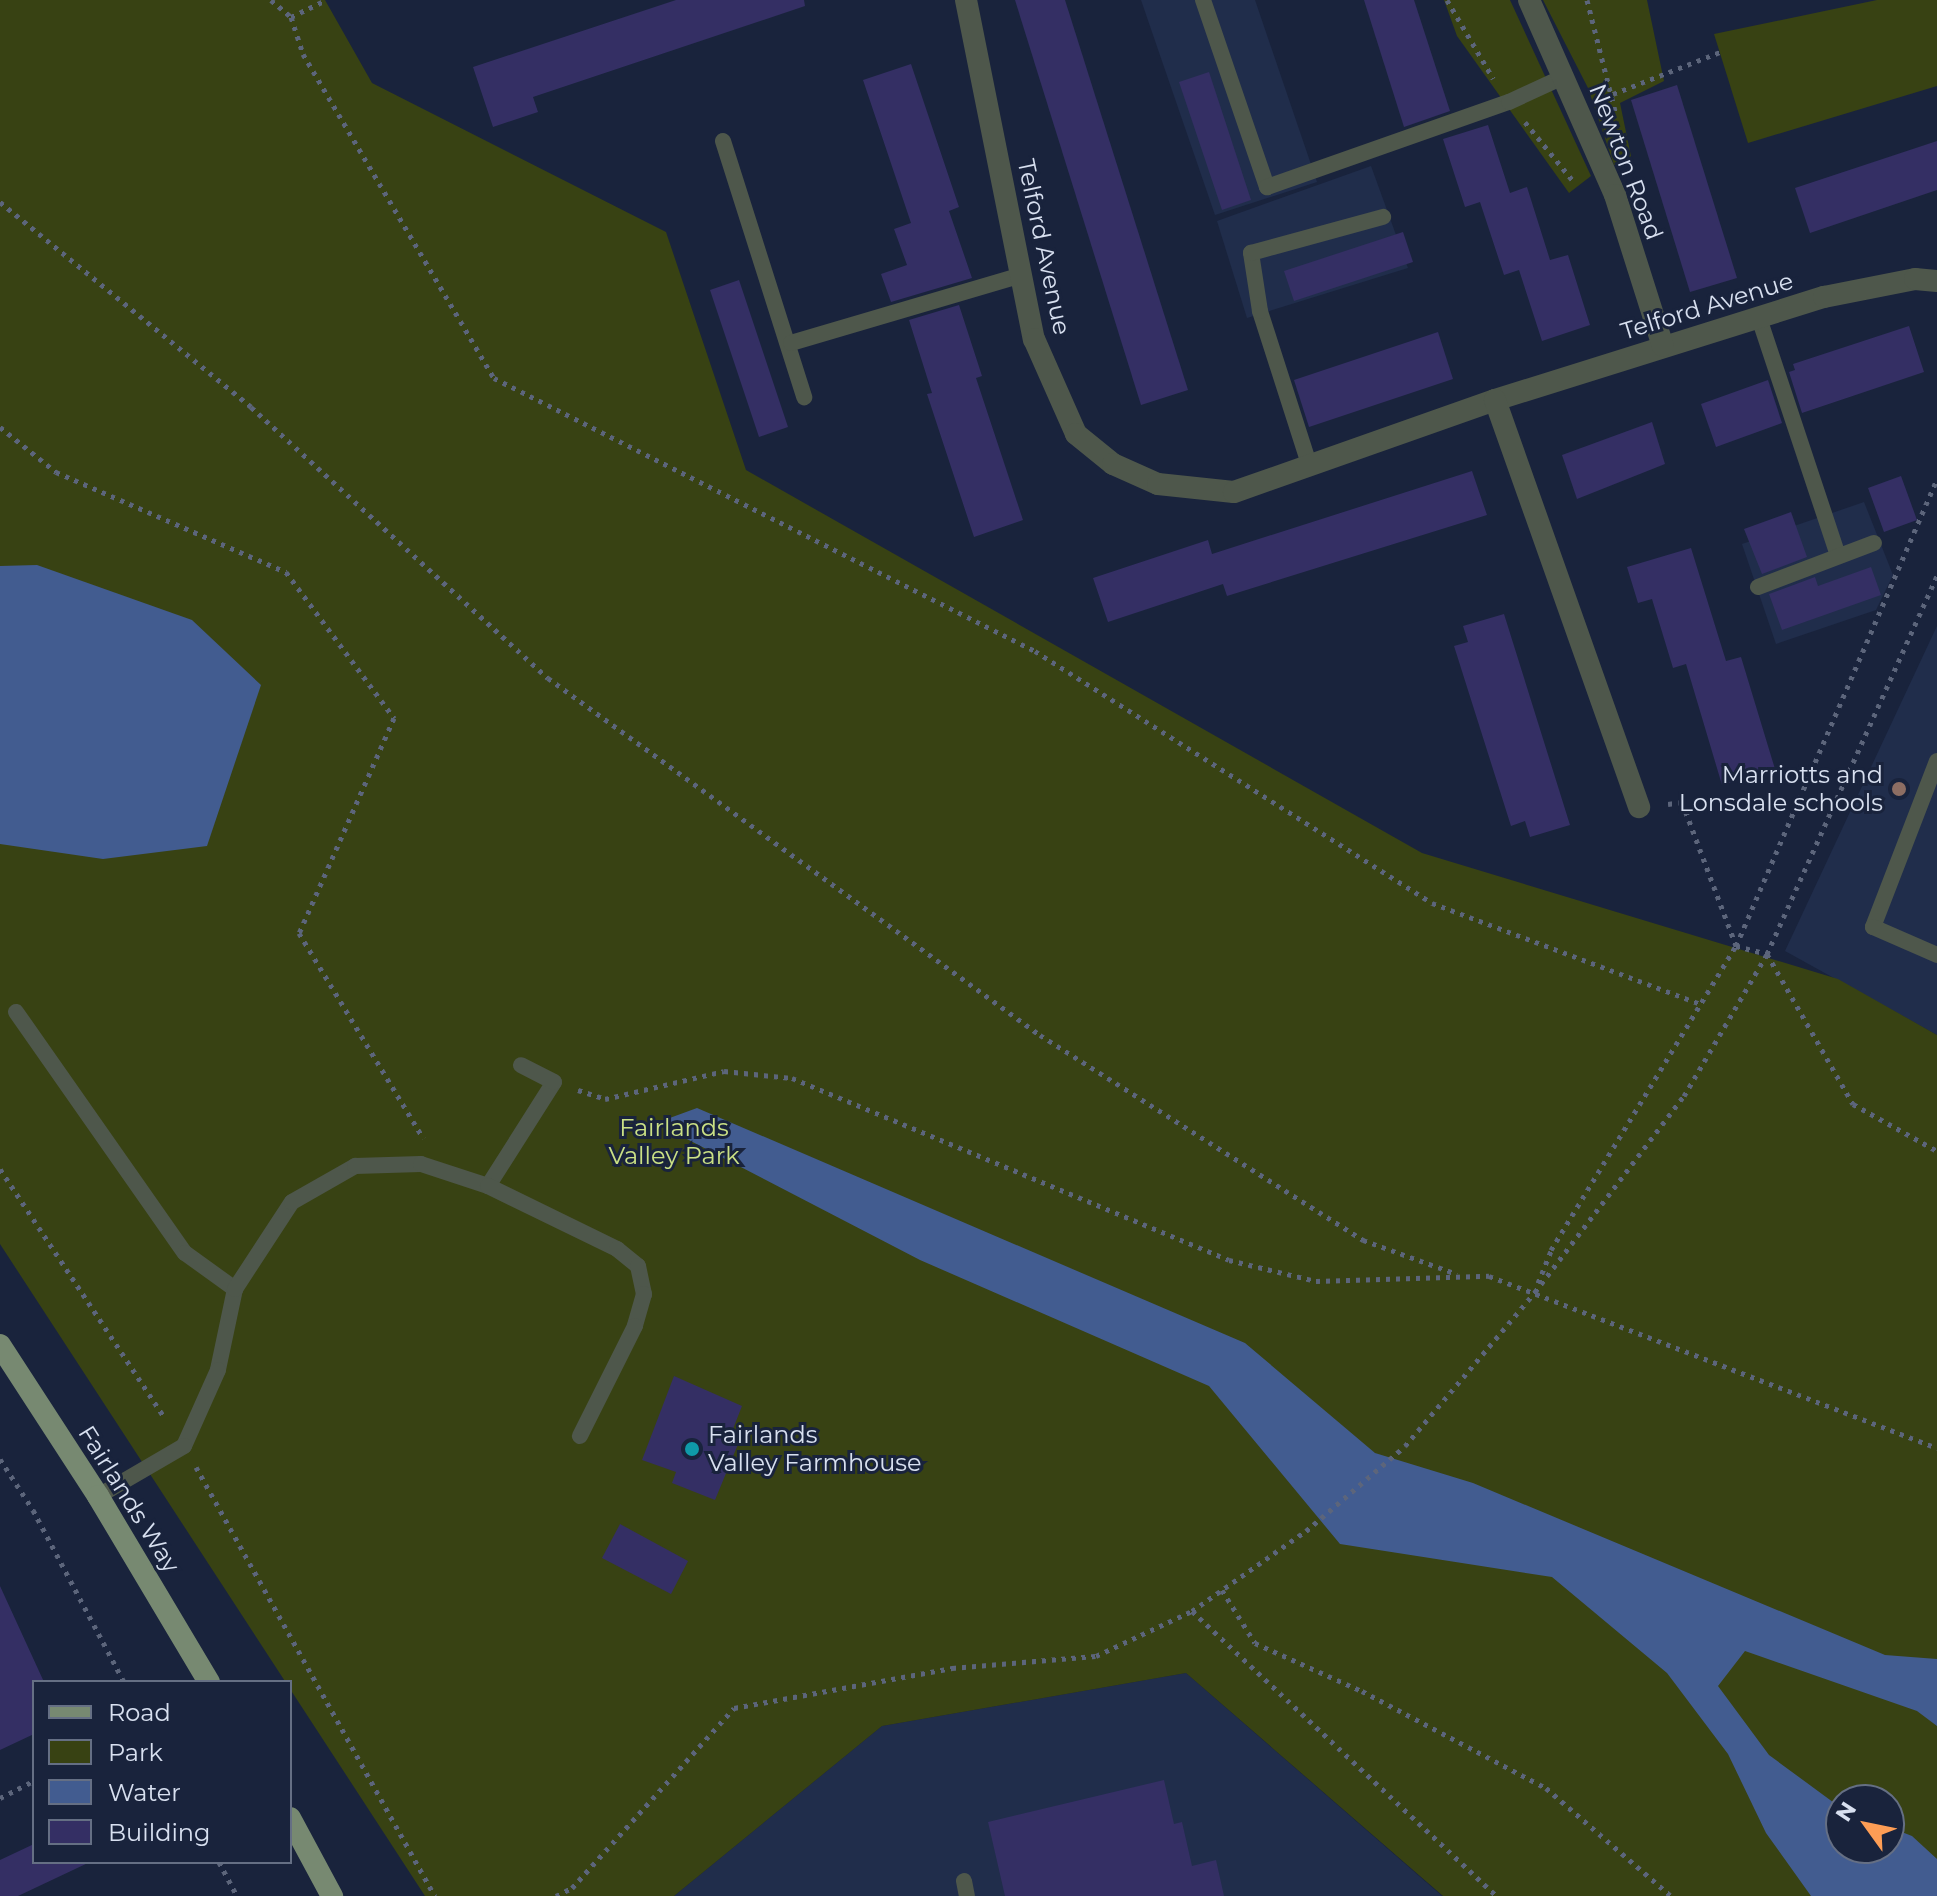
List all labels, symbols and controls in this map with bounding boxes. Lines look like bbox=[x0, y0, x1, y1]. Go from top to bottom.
street label: Newton Road bbox=[1583, 80, 1669, 244]
street label: Telford Avenue bbox=[1011, 157, 1077, 337]
street label: Telford Avenue bbox=[1617, 266, 1797, 346]
place label: Marriotts and Lonsdale schools bbox=[1679, 761, 1883, 817]
marker: Marriotts and Lonsdale schools bbox=[1890, 780, 1908, 798]
park label: Fairlands Valley Park bbox=[609, 1114, 739, 1170]
street label: Fairlands Way bbox=[72, 1420, 186, 1578]
place label: Fairlands Valley Farmhouse bbox=[708, 1421, 921, 1477]
marker: Fairlands Valley Farmhouse bbox=[683, 1440, 701, 1458]
legend bbox=[32, 1680, 292, 1864]
text: Road bbox=[108, 1698, 171, 1727]
text: Park bbox=[108, 1738, 163, 1767]
text: Water bbox=[108, 1778, 181, 1807]
north arrow bbox=[1825, 1784, 1905, 1864]
text: N bbox=[1830, 1797, 1862, 1827]
text: Building bbox=[108, 1818, 211, 1847]

